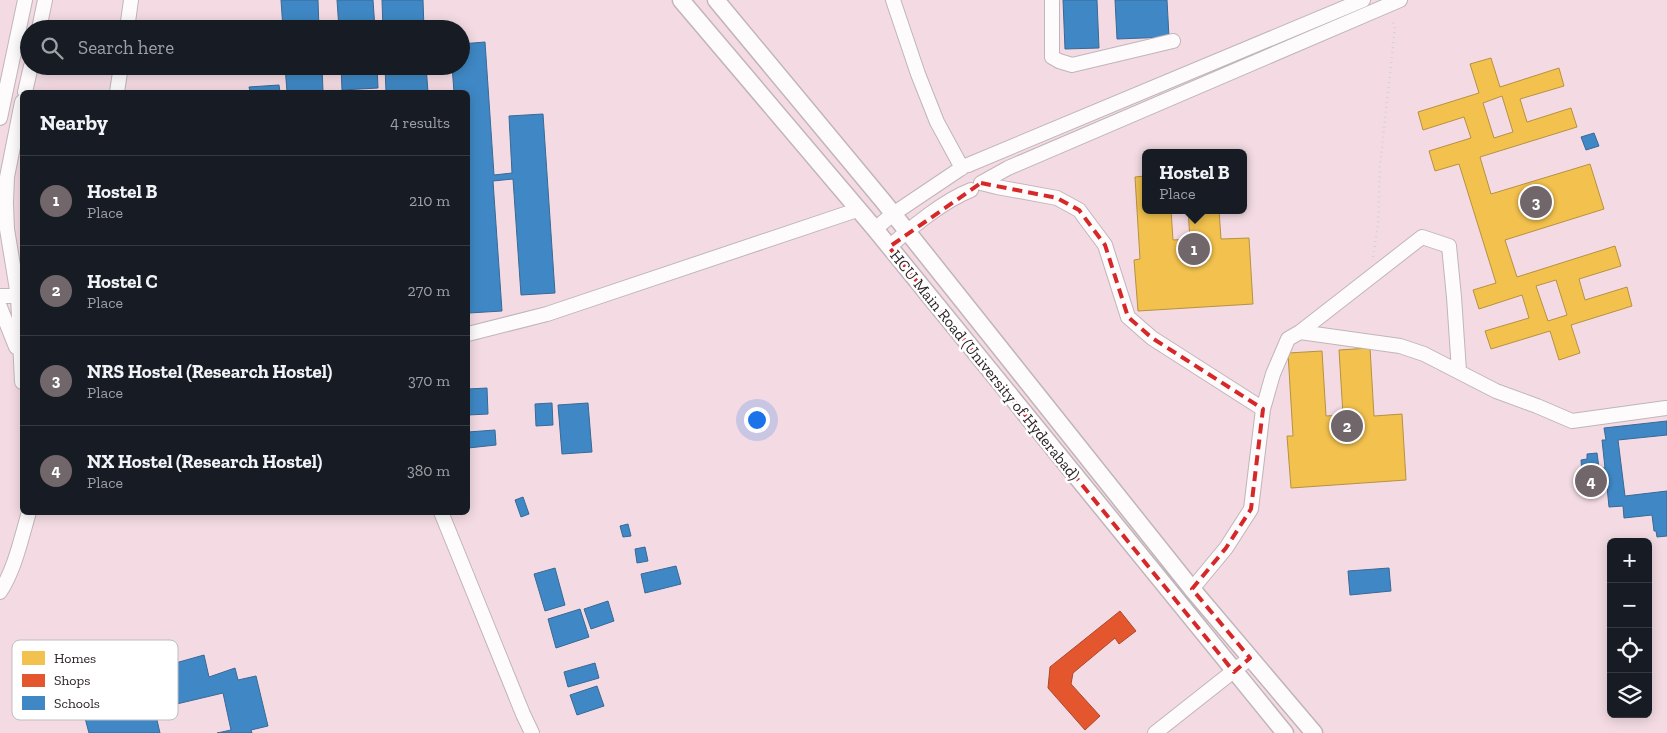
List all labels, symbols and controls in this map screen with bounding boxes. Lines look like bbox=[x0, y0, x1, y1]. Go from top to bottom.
search box bbox=[20, 20, 470, 75]
icon: search bbox=[38, 34, 66, 62]
text: Search here bbox=[78, 36, 174, 59]
text: Nearby bbox=[40, 110, 108, 135]
text: 4 results bbox=[390, 113, 450, 132]
popup bbox=[1142, 149, 1247, 214]
text: Hostel B bbox=[1159, 161, 1230, 184]
text: Hostel B bbox=[87, 180, 157, 203]
pin: 3 bbox=[1520, 183, 1552, 221]
text: Place bbox=[1159, 184, 1195, 203]
text: 1 bbox=[53, 191, 59, 210]
text: 210 m bbox=[409, 191, 450, 210]
text: Place bbox=[87, 203, 123, 222]
pin: 1 bbox=[1178, 230, 1210, 268]
street label: HCU Main Road (University of Hyderabad) bbox=[886, 246, 1084, 484]
text: Hostel C bbox=[87, 270, 158, 293]
text: 2 bbox=[52, 281, 60, 300]
text: 270 m bbox=[408, 281, 450, 300]
text: Place bbox=[87, 293, 123, 312]
text: NRS Hostel (Research Hostel) bbox=[87, 360, 332, 383]
text: 3 bbox=[52, 371, 60, 390]
text: 370 m bbox=[408, 371, 450, 390]
text: Place bbox=[87, 383, 123, 402]
your location bbox=[744, 407, 770, 433]
pin: 2 bbox=[1331, 407, 1363, 445]
text: NX Hostel (Research Hostel) bbox=[87, 450, 322, 473]
text: 4 bbox=[51, 461, 61, 480]
text: 380 m bbox=[407, 461, 450, 480]
pin: 4 bbox=[1575, 462, 1607, 500]
text: Place bbox=[87, 473, 123, 492]
map controls bbox=[1607, 538, 1652, 718]
button: + bbox=[1607, 538, 1652, 583]
button: − bbox=[1607, 583, 1652, 628]
button: locate bbox=[1607, 628, 1652, 673]
legend bbox=[12, 640, 178, 720]
text: Homes bbox=[54, 650, 96, 667]
text: Shops bbox=[54, 672, 90, 689]
button: layers bbox=[1607, 673, 1652, 718]
text: Schools bbox=[54, 695, 100, 712]

